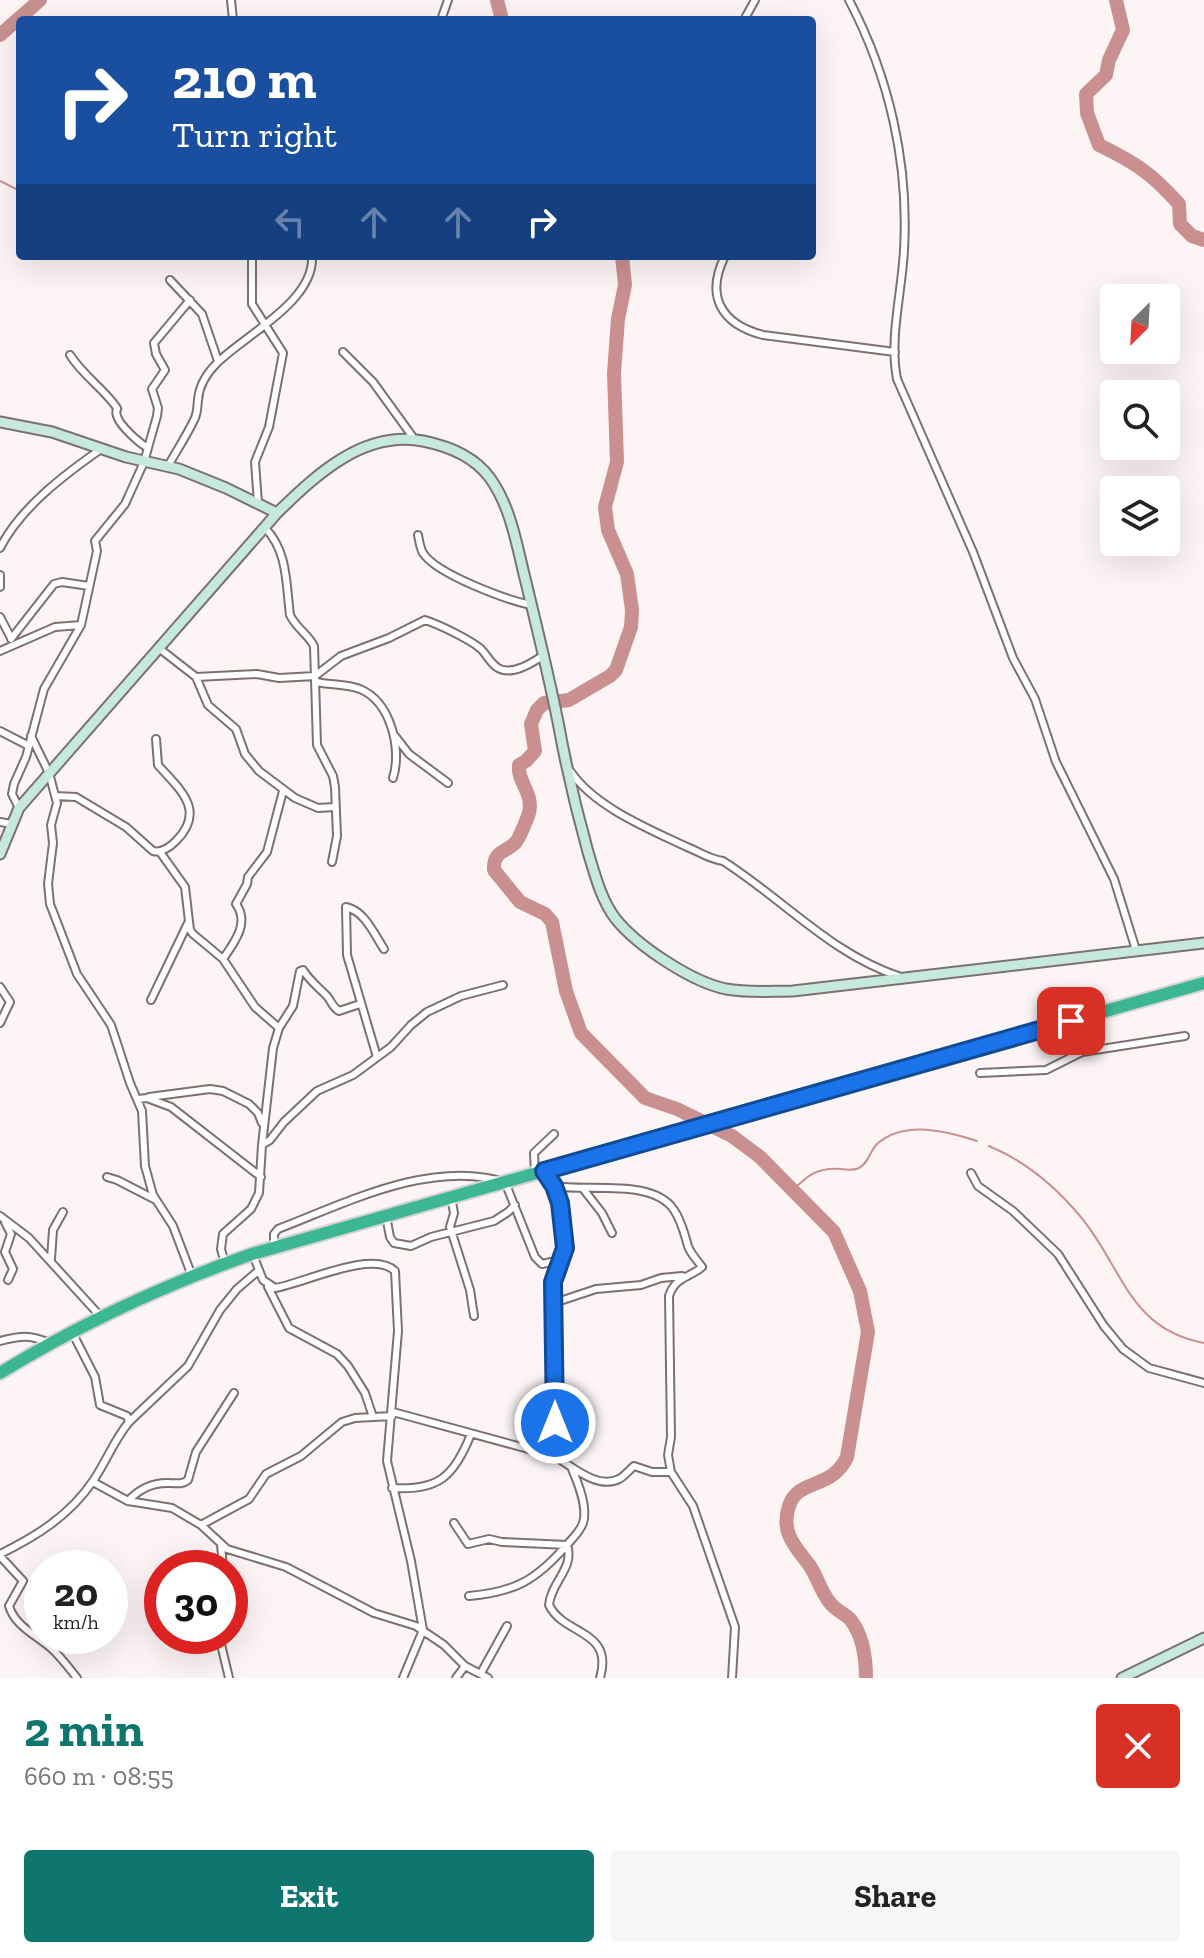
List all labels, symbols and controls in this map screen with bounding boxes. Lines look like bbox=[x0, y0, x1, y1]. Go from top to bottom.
text: 210 m bbox=[172, 45, 316, 112]
icon: right bbox=[40, 48, 144, 152]
text: Turn right bbox=[172, 113, 337, 156]
icon: left bbox=[268, 200, 312, 244]
icon: ahead bbox=[352, 200, 396, 244]
icon: ahead bbox=[436, 200, 480, 244]
icon: right bbox=[520, 200, 564, 244]
north arrow bbox=[1100, 284, 1180, 364]
map controls bbox=[1100, 284, 1180, 556]
button: search bbox=[1100, 380, 1180, 460]
button: layers bbox=[1100, 476, 1180, 556]
pin bbox=[1037, 987, 1105, 1055]
icon: arrive bbox=[1049, 999, 1093, 1043]
position arrow bbox=[513, 1381, 597, 1465]
speed limit sign: 30 bbox=[144, 1550, 248, 1654]
text: 20 bbox=[54, 1568, 98, 1616]
text: km/h bbox=[53, 1610, 99, 1634]
text: 2 min bbox=[24, 1701, 144, 1758]
button: close bbox=[1096, 1704, 1180, 1788]
text: 660 m · 08:55 bbox=[24, 1760, 174, 1792]
button: Exit bbox=[24, 1850, 594, 1942]
button: Share bbox=[610, 1850, 1180, 1942]

